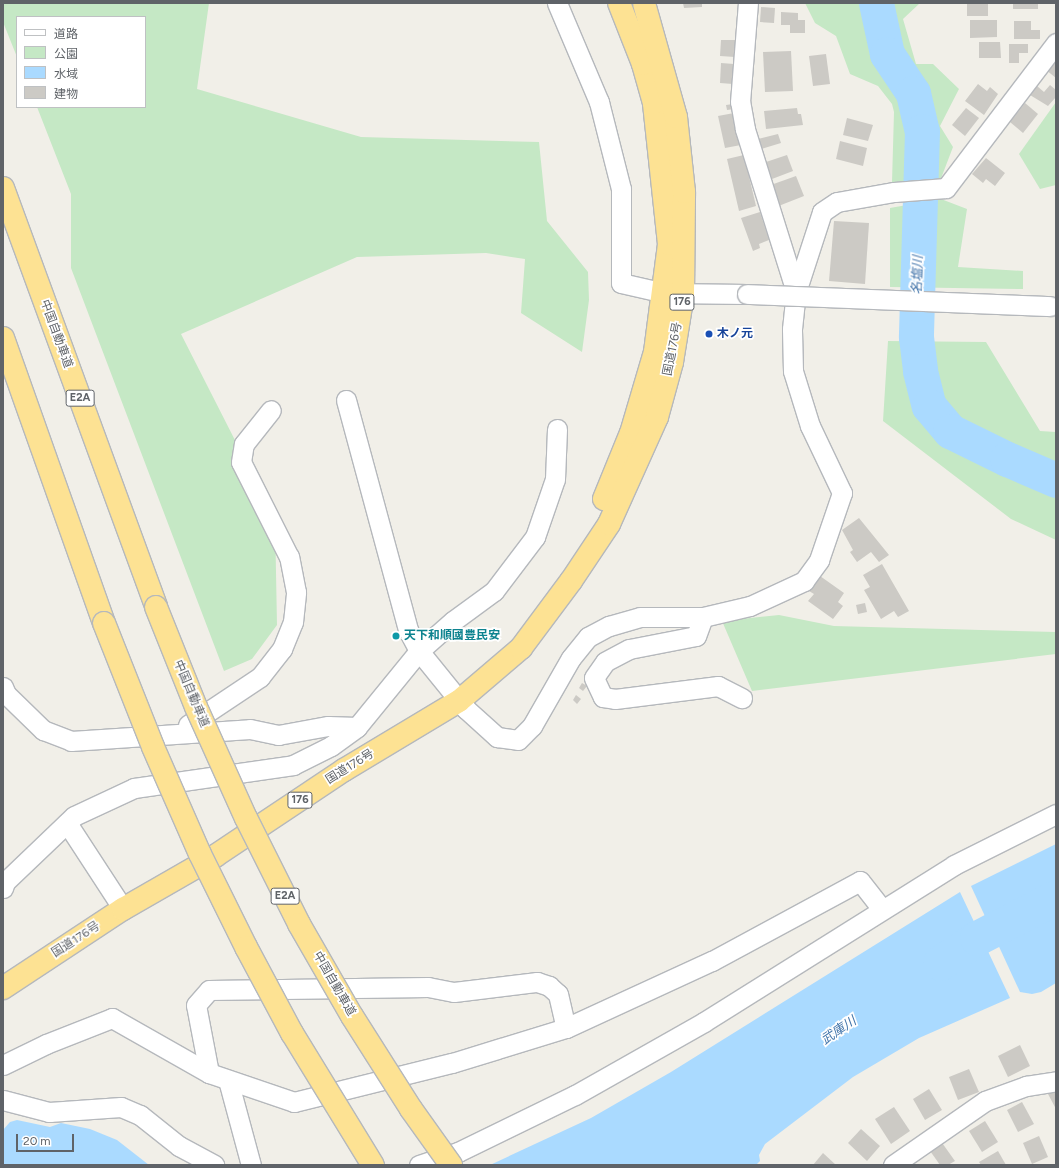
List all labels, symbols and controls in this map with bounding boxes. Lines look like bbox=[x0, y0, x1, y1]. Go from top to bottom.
legend bbox=[16, 16, 146, 108]
text: 道路 bbox=[54, 27, 78, 41]
text: 公園 bbox=[54, 47, 78, 61]
text: 水域 bbox=[54, 67, 78, 81]
text: 建物 bbox=[54, 87, 78, 101]
water label: 名塩川 bbox=[910, 255, 926, 295]
road number: 176 bbox=[669, 293, 695, 311]
street label: 中国自動車道 bbox=[37, 298, 75, 370]
street label: 国道176号 bbox=[661, 321, 685, 377]
place label: 木ノ元 bbox=[717, 327, 753, 341]
marker: 木ノ元 bbox=[704, 329, 714, 339]
road number: E2A bbox=[65, 389, 95, 407]
place label: 天下和順國豊民安 bbox=[404, 629, 500, 643]
marker: 天下和順國豊民安 bbox=[391, 631, 401, 641]
street label: 中国自動車道 bbox=[170, 658, 212, 730]
street label: 国道176号 bbox=[323, 747, 377, 787]
road number: 176 bbox=[287, 791, 313, 809]
road number: E2A bbox=[270, 887, 300, 905]
street label: 国道176号 bbox=[49, 919, 103, 961]
street label: 中国自動車道 bbox=[310, 949, 358, 1019]
water label: 武庫川 bbox=[818, 1014, 860, 1048]
scale bar bbox=[18, 1126, 76, 1152]
text: 20 m bbox=[23, 1134, 51, 1148]

